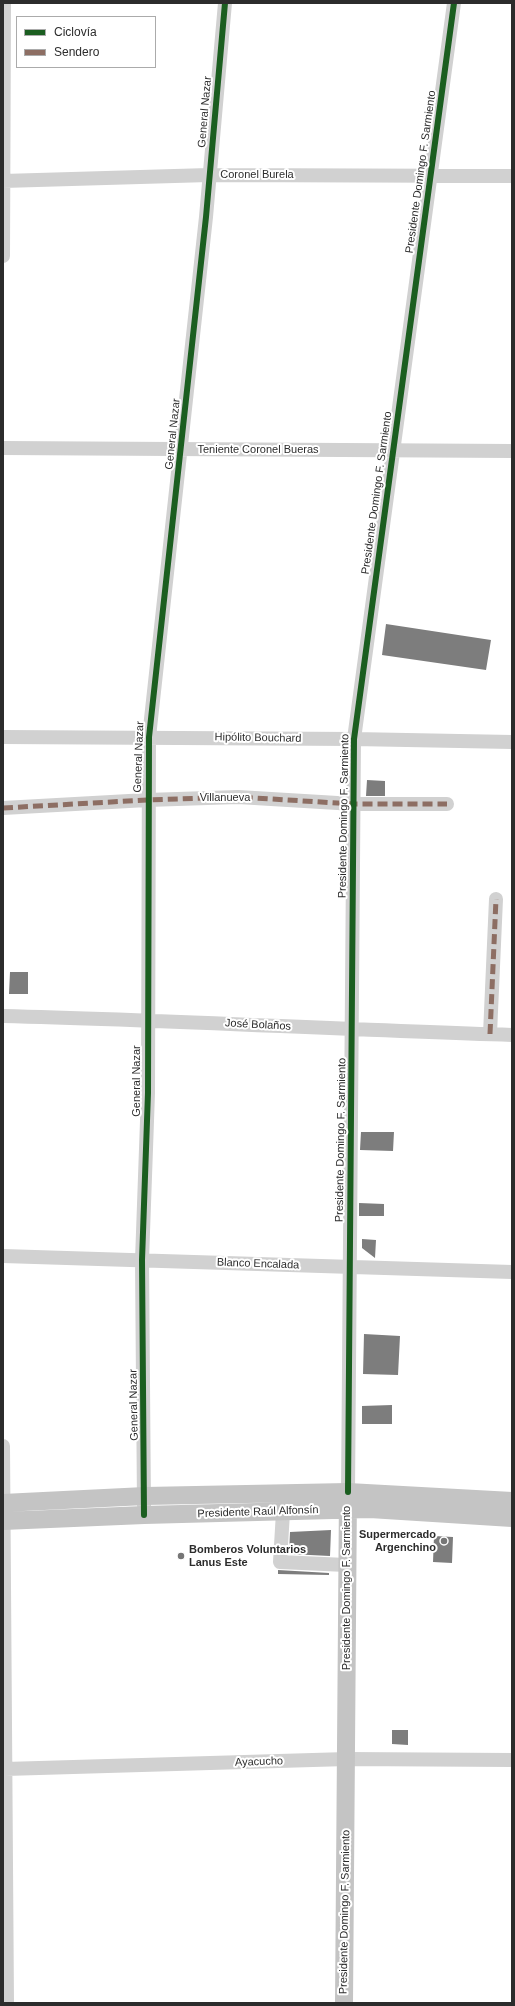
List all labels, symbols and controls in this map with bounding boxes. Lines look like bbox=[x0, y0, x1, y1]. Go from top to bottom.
legend bbox=[16, 16, 156, 68]
text: Ciclovía bbox=[54, 25, 97, 39]
text: Sendero bbox=[54, 45, 99, 59]
street label: General Nazar bbox=[195, 76, 215, 148]
street label: Presidente Domingo F. Sarmiento bbox=[403, 90, 439, 254]
street label: Coronel Burela bbox=[220, 168, 294, 182]
street label: General Nazar bbox=[163, 398, 183, 470]
street label: Presidente Domingo F. Sarmiento bbox=[359, 411, 395, 575]
street label: Teniente Coronel Bueras bbox=[197, 443, 319, 457]
street label: General Nazar bbox=[131, 721, 147, 793]
street label: Hipólito Bouchard bbox=[214, 731, 302, 745]
street label: Presidente Domingo F. Sarmiento bbox=[336, 734, 352, 898]
street label: Villanueva bbox=[200, 791, 250, 805]
street label: José Bolaños bbox=[225, 1017, 291, 1033]
street label: General Nazar bbox=[130, 1045, 144, 1117]
street label: Presidente Domingo F. Sarmiento bbox=[333, 1058, 349, 1222]
street label: Blanco Encalada bbox=[217, 1256, 299, 1272]
street label: General Nazar bbox=[127, 1369, 141, 1441]
street label: Presidente Raúl Alfonsín bbox=[197, 1503, 319, 1521]
street label: Presidente Domingo F. Sarmiento bbox=[340, 1506, 354, 1670]
place label: Supermercado Argenchino bbox=[359, 1528, 436, 1554]
marker: Supermercado Argenchino bbox=[439, 1536, 449, 1546]
place label: Bomberos Voluntarios Lanus Este bbox=[189, 1543, 306, 1569]
marker: Bomberos Voluntarios Lanus Este bbox=[176, 1551, 186, 1561]
street label: Ayacucho bbox=[235, 1755, 283, 1769]
street label: Presidente Domingo F. Sarmiento bbox=[337, 1830, 353, 1994]

